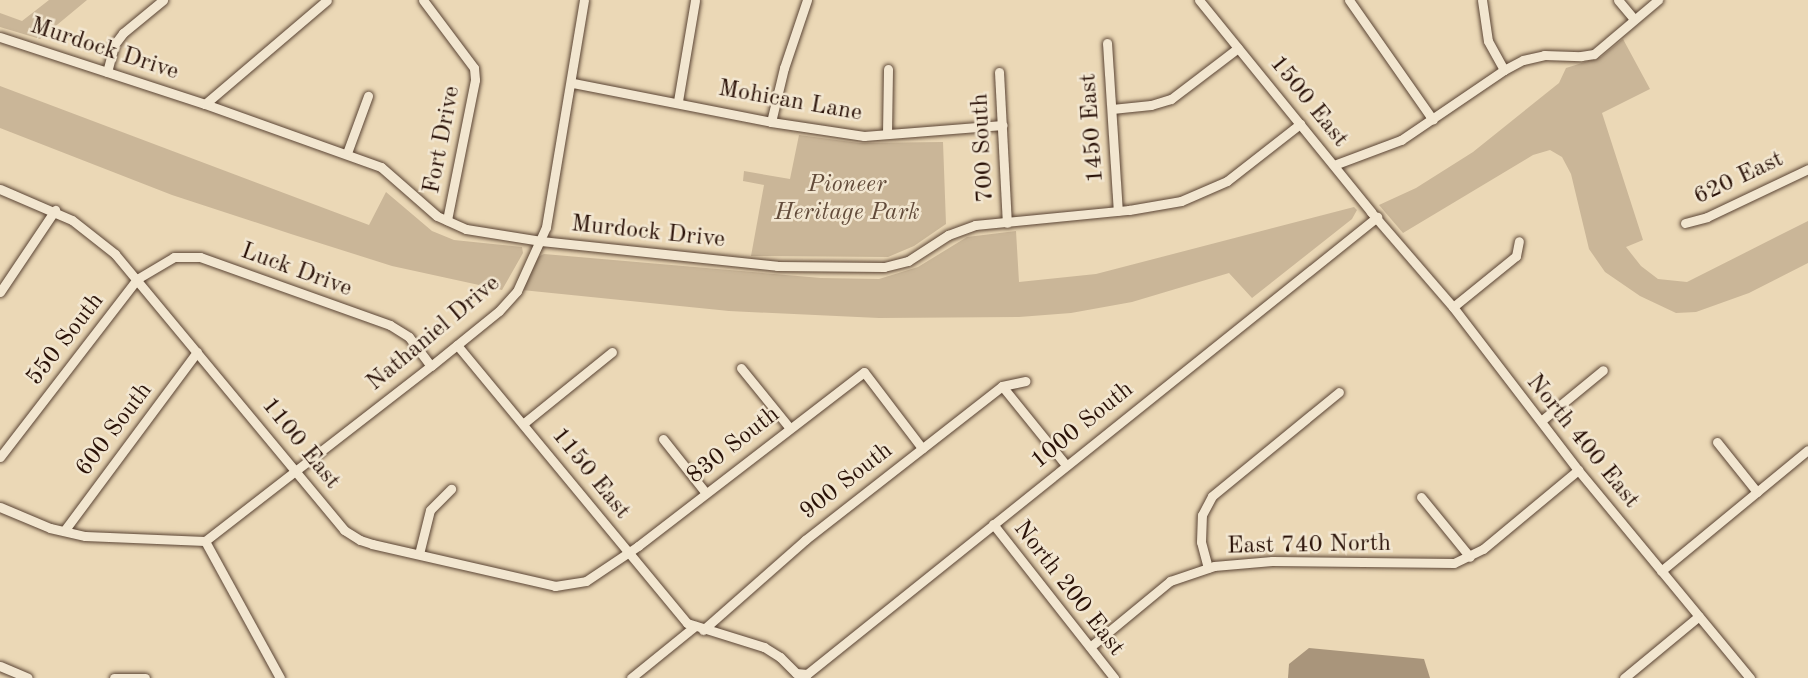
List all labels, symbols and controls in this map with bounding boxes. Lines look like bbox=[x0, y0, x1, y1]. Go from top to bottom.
street label: Murdock Drive bbox=[26, 12, 182, 88]
street label: 1500 East bbox=[1262, 50, 1354, 154]
street label: 1450 East bbox=[1075, 72, 1111, 184]
street label: Mohican Lane bbox=[716, 75, 864, 129]
street label: Fort Drive bbox=[418, 84, 468, 196]
street label: 700 South bbox=[967, 93, 1001, 203]
street label: 620 East bbox=[1690, 146, 1788, 212]
park label: Pioneer Heritage Park bbox=[774, 172, 920, 228]
street label: Murdock Drive bbox=[570, 211, 726, 255]
street label: Luck Drive bbox=[236, 238, 356, 304]
street label: Nathaniel Drive bbox=[362, 270, 506, 398]
street label: 550 South bbox=[21, 288, 111, 392]
street label: North 400 East bbox=[1519, 369, 1645, 515]
street label: 1000 South bbox=[1026, 376, 1140, 476]
street label: 600 South bbox=[71, 378, 159, 482]
street label: 1100 East bbox=[254, 392, 346, 496]
street label: 830 South bbox=[682, 401, 786, 491]
street label: 1150 East bbox=[544, 422, 636, 526]
street label: 900 South bbox=[795, 437, 899, 527]
street label: North 200 East bbox=[1006, 515, 1130, 663]
street label: East 740 North bbox=[1227, 530, 1391, 562]

